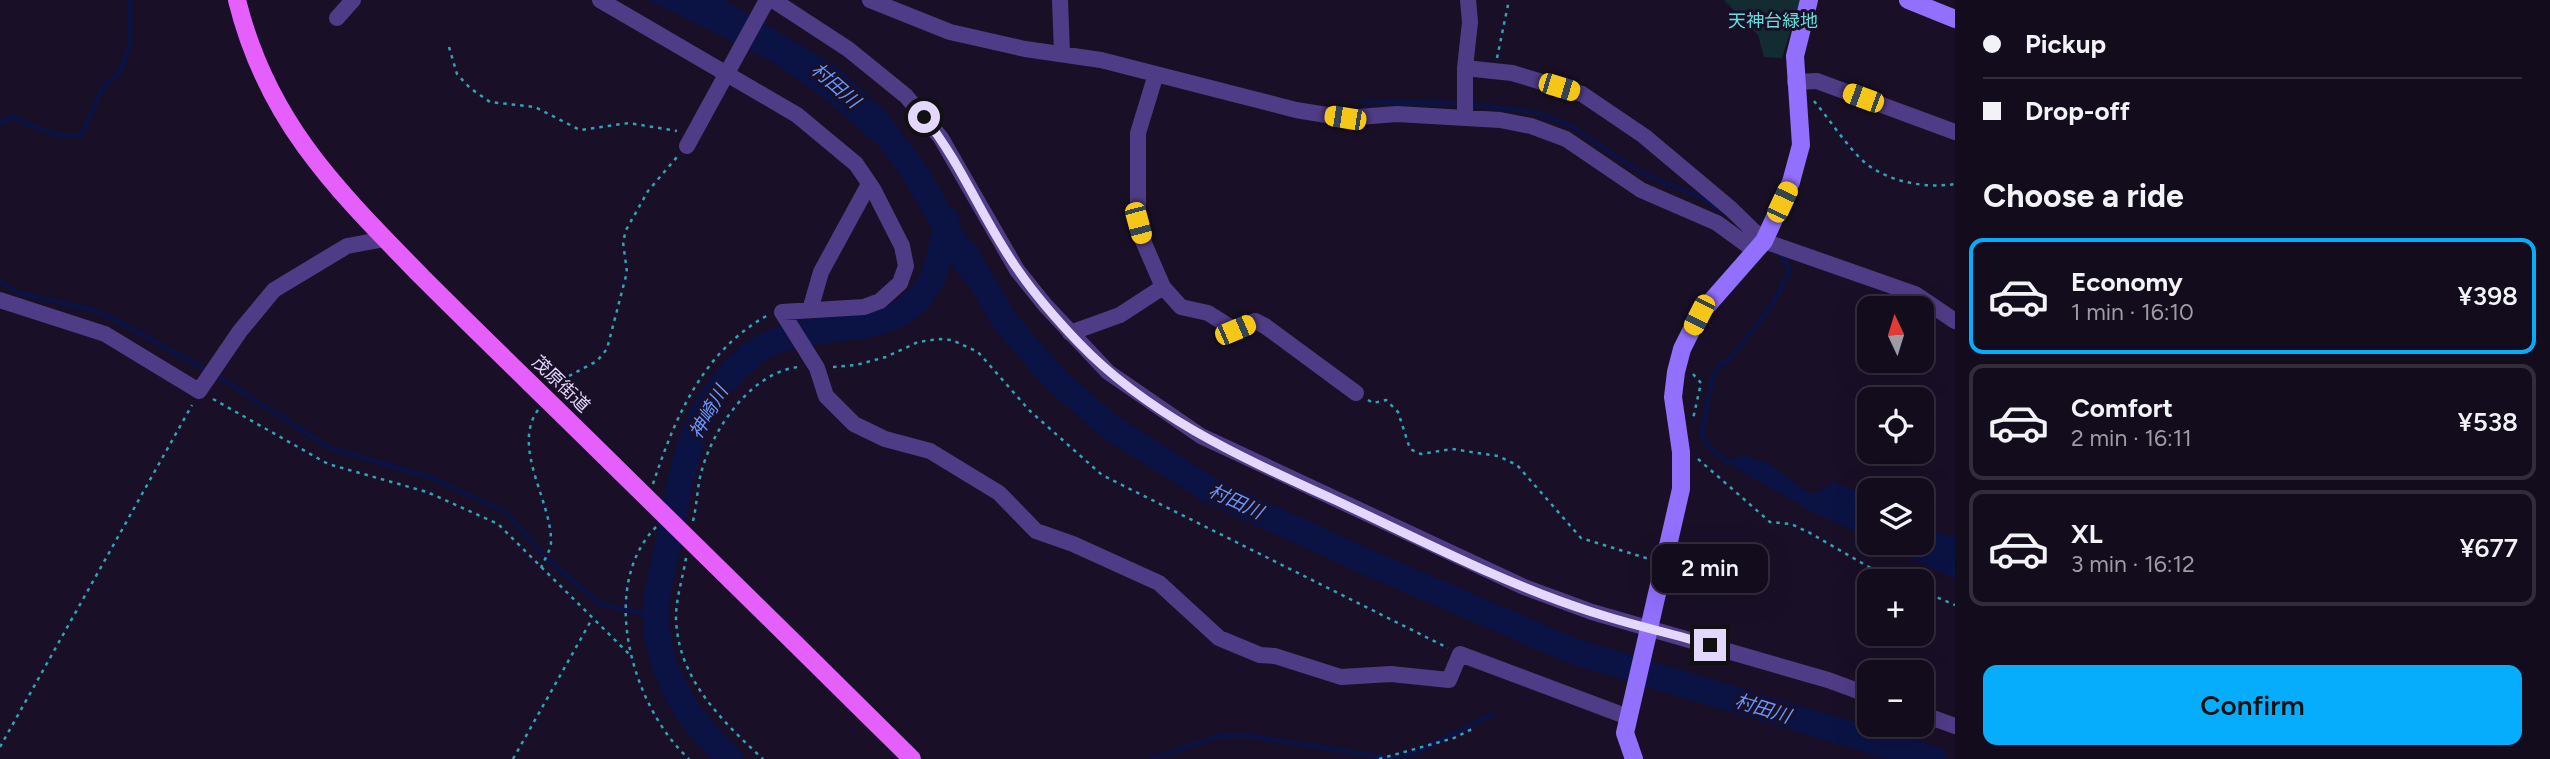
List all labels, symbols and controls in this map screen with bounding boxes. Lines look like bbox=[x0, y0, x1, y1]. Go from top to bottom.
park label: 天神台緑地 bbox=[1728, 10, 1818, 32]
text: Pickup bbox=[2025, 28, 2106, 60]
water label: 村田川 bbox=[807, 58, 866, 114]
car bbox=[1536, 71, 1583, 103]
car bbox=[1840, 81, 1887, 115]
text: Drop-off bbox=[2025, 95, 2130, 127]
route start bbox=[908, 101, 940, 133]
car bbox=[1323, 104, 1368, 132]
text: Choose a ride bbox=[1983, 177, 2184, 215]
car bbox=[1764, 179, 1801, 225]
car bbox=[1123, 200, 1154, 246]
icon: car bbox=[1987, 265, 2050, 328]
text: Economy bbox=[2071, 266, 2183, 298]
text: ¥398 bbox=[2458, 280, 2518, 312]
car bbox=[1681, 292, 1718, 338]
north arrow bbox=[1857, 296, 1934, 373]
map controls bbox=[1857, 296, 1934, 737]
text: 1 min · 16:10 bbox=[2071, 298, 2194, 326]
car bbox=[1212, 312, 1259, 348]
street label: 茂原街道 bbox=[527, 351, 595, 417]
water label: 神崎川 bbox=[684, 380, 734, 443]
button: locate bbox=[1857, 387, 1934, 464]
icon: car bbox=[1987, 391, 2050, 454]
text: Comfort bbox=[2071, 392, 2173, 424]
text: ¥538 bbox=[2458, 406, 2518, 438]
text: 2 min · 16:11 bbox=[2071, 424, 2192, 452]
button: layers bbox=[1857, 478, 1934, 555]
water label: 村田川 bbox=[1205, 479, 1268, 525]
icon: car bbox=[1987, 517, 2050, 580]
text: XL bbox=[2071, 518, 2103, 550]
text: ¥677 bbox=[2460, 532, 2518, 564]
callout: 2 min bbox=[1652, 544, 1768, 592]
text: 3 min · 16:12 bbox=[2071, 550, 2195, 578]
text: 2 min bbox=[1681, 554, 1739, 582]
button: + bbox=[1857, 569, 1934, 646]
route end bbox=[1694, 629, 1726, 661]
button: − bbox=[1857, 660, 1934, 737]
button: Confirm bbox=[1983, 665, 2522, 745]
water label: 村田川 bbox=[1732, 689, 1795, 728]

